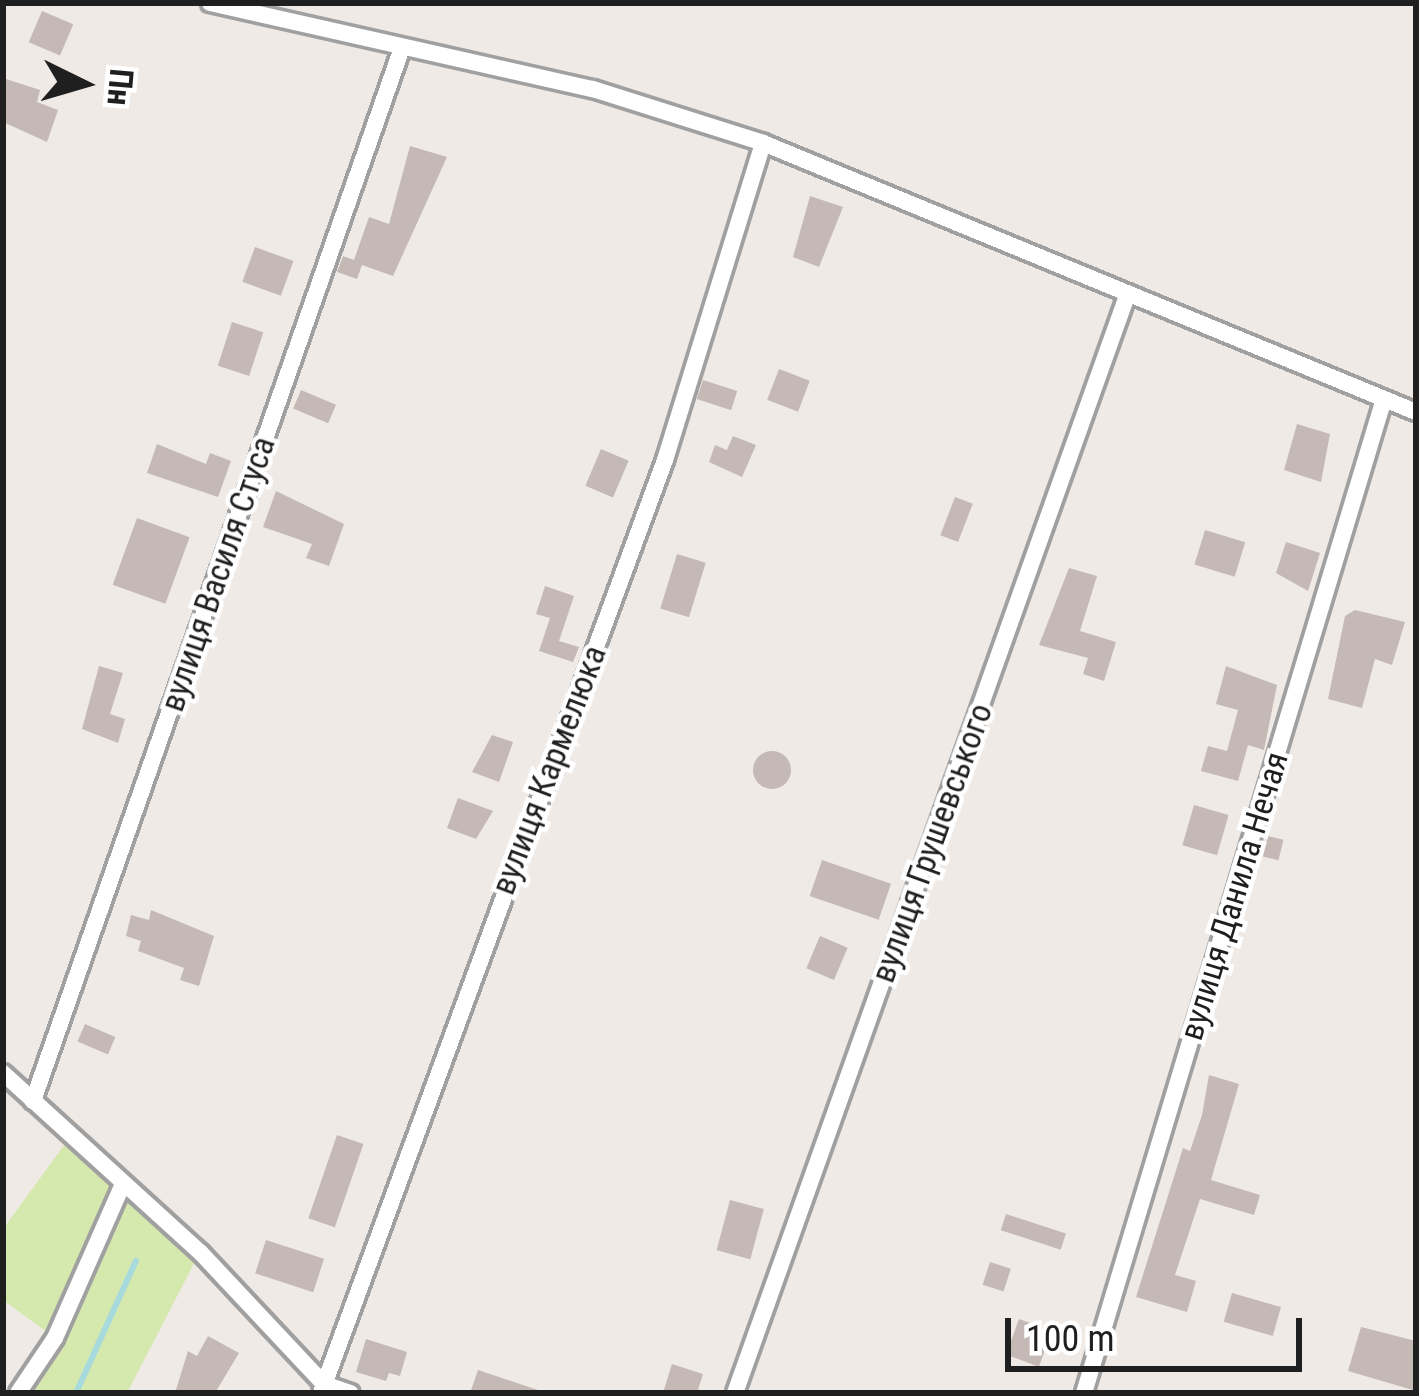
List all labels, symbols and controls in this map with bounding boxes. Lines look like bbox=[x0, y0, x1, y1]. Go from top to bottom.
north arrow bbox=[24, 24, 144, 144]
text: Пн bbox=[99, 67, 141, 107]
street label: вулиця Василя Стуса bbox=[152, 431, 284, 717]
street label: вулиця Кармелюка bbox=[483, 640, 615, 900]
street label: вулиця Грушевського bbox=[863, 698, 1001, 988]
street label: вулиця Данила Нечая bbox=[1171, 747, 1297, 1045]
scale bar bbox=[1011, 1294, 1308, 1368]
text: 100 m bbox=[1026, 1318, 1115, 1360]

